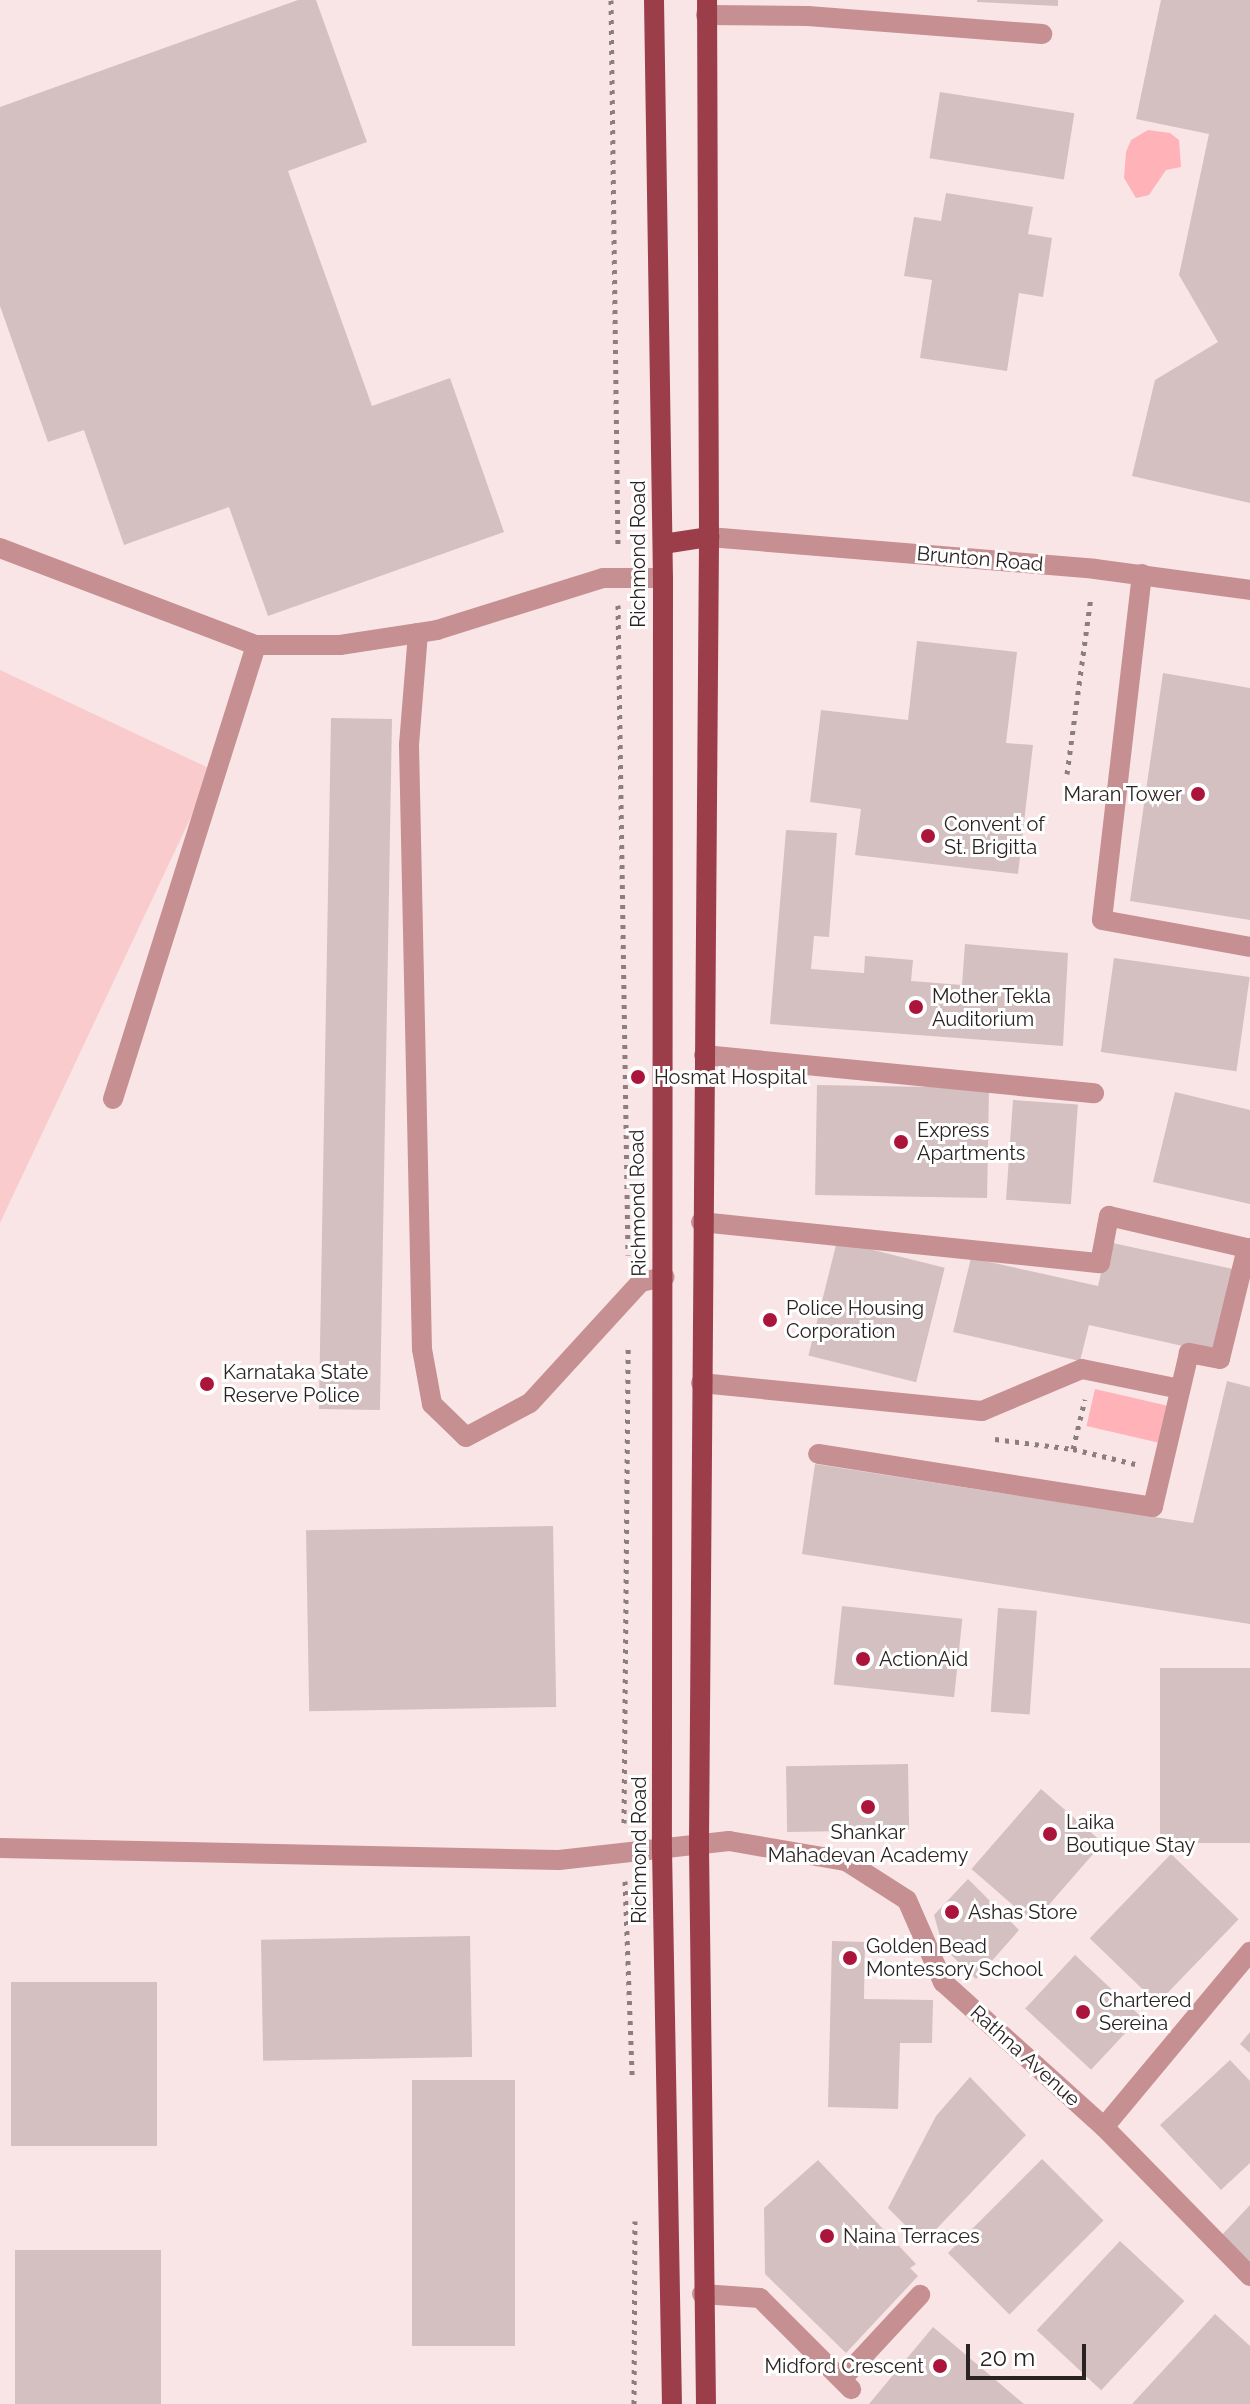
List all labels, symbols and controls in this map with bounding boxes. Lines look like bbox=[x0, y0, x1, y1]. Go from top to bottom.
street label: Richmond Road bbox=[626, 480, 650, 628]
street label: Brunton Road bbox=[916, 542, 1044, 576]
place label: Maran Tower bbox=[1063, 782, 1182, 806]
marker: Maran Tower bbox=[1189, 785, 1207, 803]
place label: Convent of St. Brigitta bbox=[944, 812, 1045, 859]
marker: Convent of St. Brigitta bbox=[919, 827, 937, 845]
place label: Mother Tekla Auditorium bbox=[932, 984, 1052, 1031]
marker: Mother Tekla Auditorium bbox=[907, 998, 925, 1016]
place label: Hosmat Hospital bbox=[654, 1065, 807, 1089]
marker: Hosmat Hospital bbox=[629, 1068, 647, 1086]
place label: Express Apartments bbox=[917, 1118, 1026, 1165]
street label: Richmond Road bbox=[625, 1129, 651, 1277]
marker: Express Apartments bbox=[892, 1133, 910, 1151]
place label: Police Housing Corporation bbox=[786, 1296, 924, 1343]
marker: Police Housing Corporation bbox=[761, 1311, 779, 1329]
place label: Karnataka State Reserve Police bbox=[223, 1360, 368, 1407]
marker: Karnataka State Reserve Police bbox=[198, 1375, 216, 1393]
place label: ActionAid bbox=[879, 1647, 968, 1671]
marker: ActionAid bbox=[854, 1650, 872, 1668]
street label: Richmond Road bbox=[627, 1776, 651, 1924]
marker: Shankar Mahadevan Academy bbox=[859, 1798, 877, 1816]
place label: Laika Boutique Stay bbox=[1066, 1810, 1195, 1857]
place label: Shankar Mahadevan Academy bbox=[767, 1820, 969, 1867]
marker: Laika Boutique Stay bbox=[1041, 1825, 1059, 1843]
place label: Ashas Store bbox=[968, 1900, 1077, 1924]
marker: Ashas Store bbox=[943, 1903, 961, 1921]
place label: Golden Bead Montessory School bbox=[866, 1934, 1043, 1981]
marker: Golden Bead Montessory School bbox=[841, 1949, 859, 1967]
place label: Chartered Sereina bbox=[1099, 1988, 1191, 2035]
street label: Rathna Avenue bbox=[965, 2000, 1085, 2112]
marker: Chartered Sereina bbox=[1074, 2003, 1092, 2021]
place label: Naina Terraces bbox=[843, 2224, 980, 2248]
marker: Naina Terraces bbox=[818, 2227, 836, 2245]
scale bar bbox=[970, 2328, 1090, 2378]
text: 20 m bbox=[980, 2343, 1035, 2372]
place label: Midford Crescent bbox=[765, 2354, 924, 2378]
marker: Midford Crescent bbox=[931, 2357, 949, 2375]

